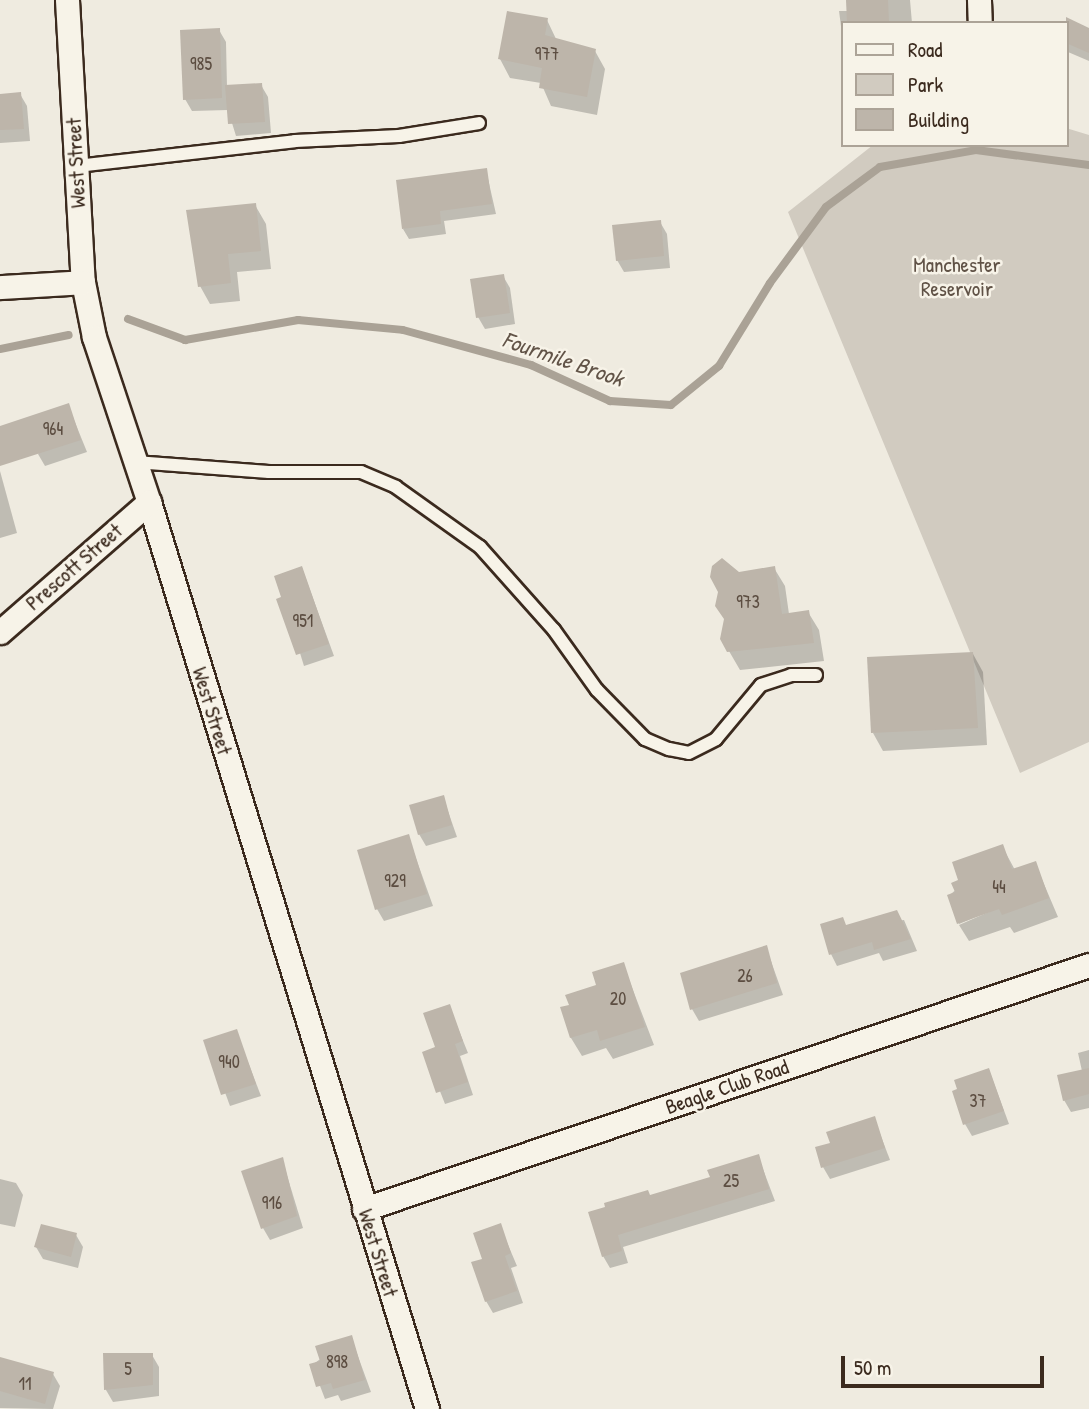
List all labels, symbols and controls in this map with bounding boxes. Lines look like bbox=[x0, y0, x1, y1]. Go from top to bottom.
legend bbox=[841, 21, 1068, 147]
text: Road bbox=[908, 35, 942, 64]
house number: 977 bbox=[535, 43, 559, 65]
house number: 985 bbox=[190, 53, 212, 75]
text: Park bbox=[908, 70, 943, 99]
text: Building bbox=[908, 105, 969, 134]
street label: West Street bbox=[61, 117, 91, 209]
park label: Manchester Reservoir bbox=[913, 252, 1001, 302]
water label: Fourmile Brook bbox=[499, 325, 627, 393]
house number: 964 bbox=[43, 418, 63, 440]
street label: Prescott Street bbox=[21, 518, 127, 616]
house number: 973 bbox=[736, 591, 760, 613]
house number: 951 bbox=[293, 610, 313, 632]
street label: West Street bbox=[187, 664, 237, 758]
house number: 929 bbox=[384, 870, 406, 892]
house number: 44 bbox=[992, 876, 1006, 898]
house number: 26 bbox=[737, 965, 753, 987]
house number: 20 bbox=[610, 988, 626, 1010]
house number: 940 bbox=[218, 1051, 240, 1073]
street label: Beagle Club Road bbox=[662, 1054, 792, 1120]
house number: 37 bbox=[970, 1090, 986, 1112]
house number: 25 bbox=[723, 1170, 739, 1192]
house number: 916 bbox=[262, 1192, 282, 1214]
street label: West Street bbox=[353, 1206, 403, 1300]
scale bar bbox=[844, 1342, 1047, 1386]
house number: 898 bbox=[326, 1351, 348, 1373]
text: 50 m bbox=[854, 1353, 891, 1382]
house number: 5 bbox=[124, 1358, 132, 1380]
house number: 11 bbox=[18, 1373, 32, 1395]

